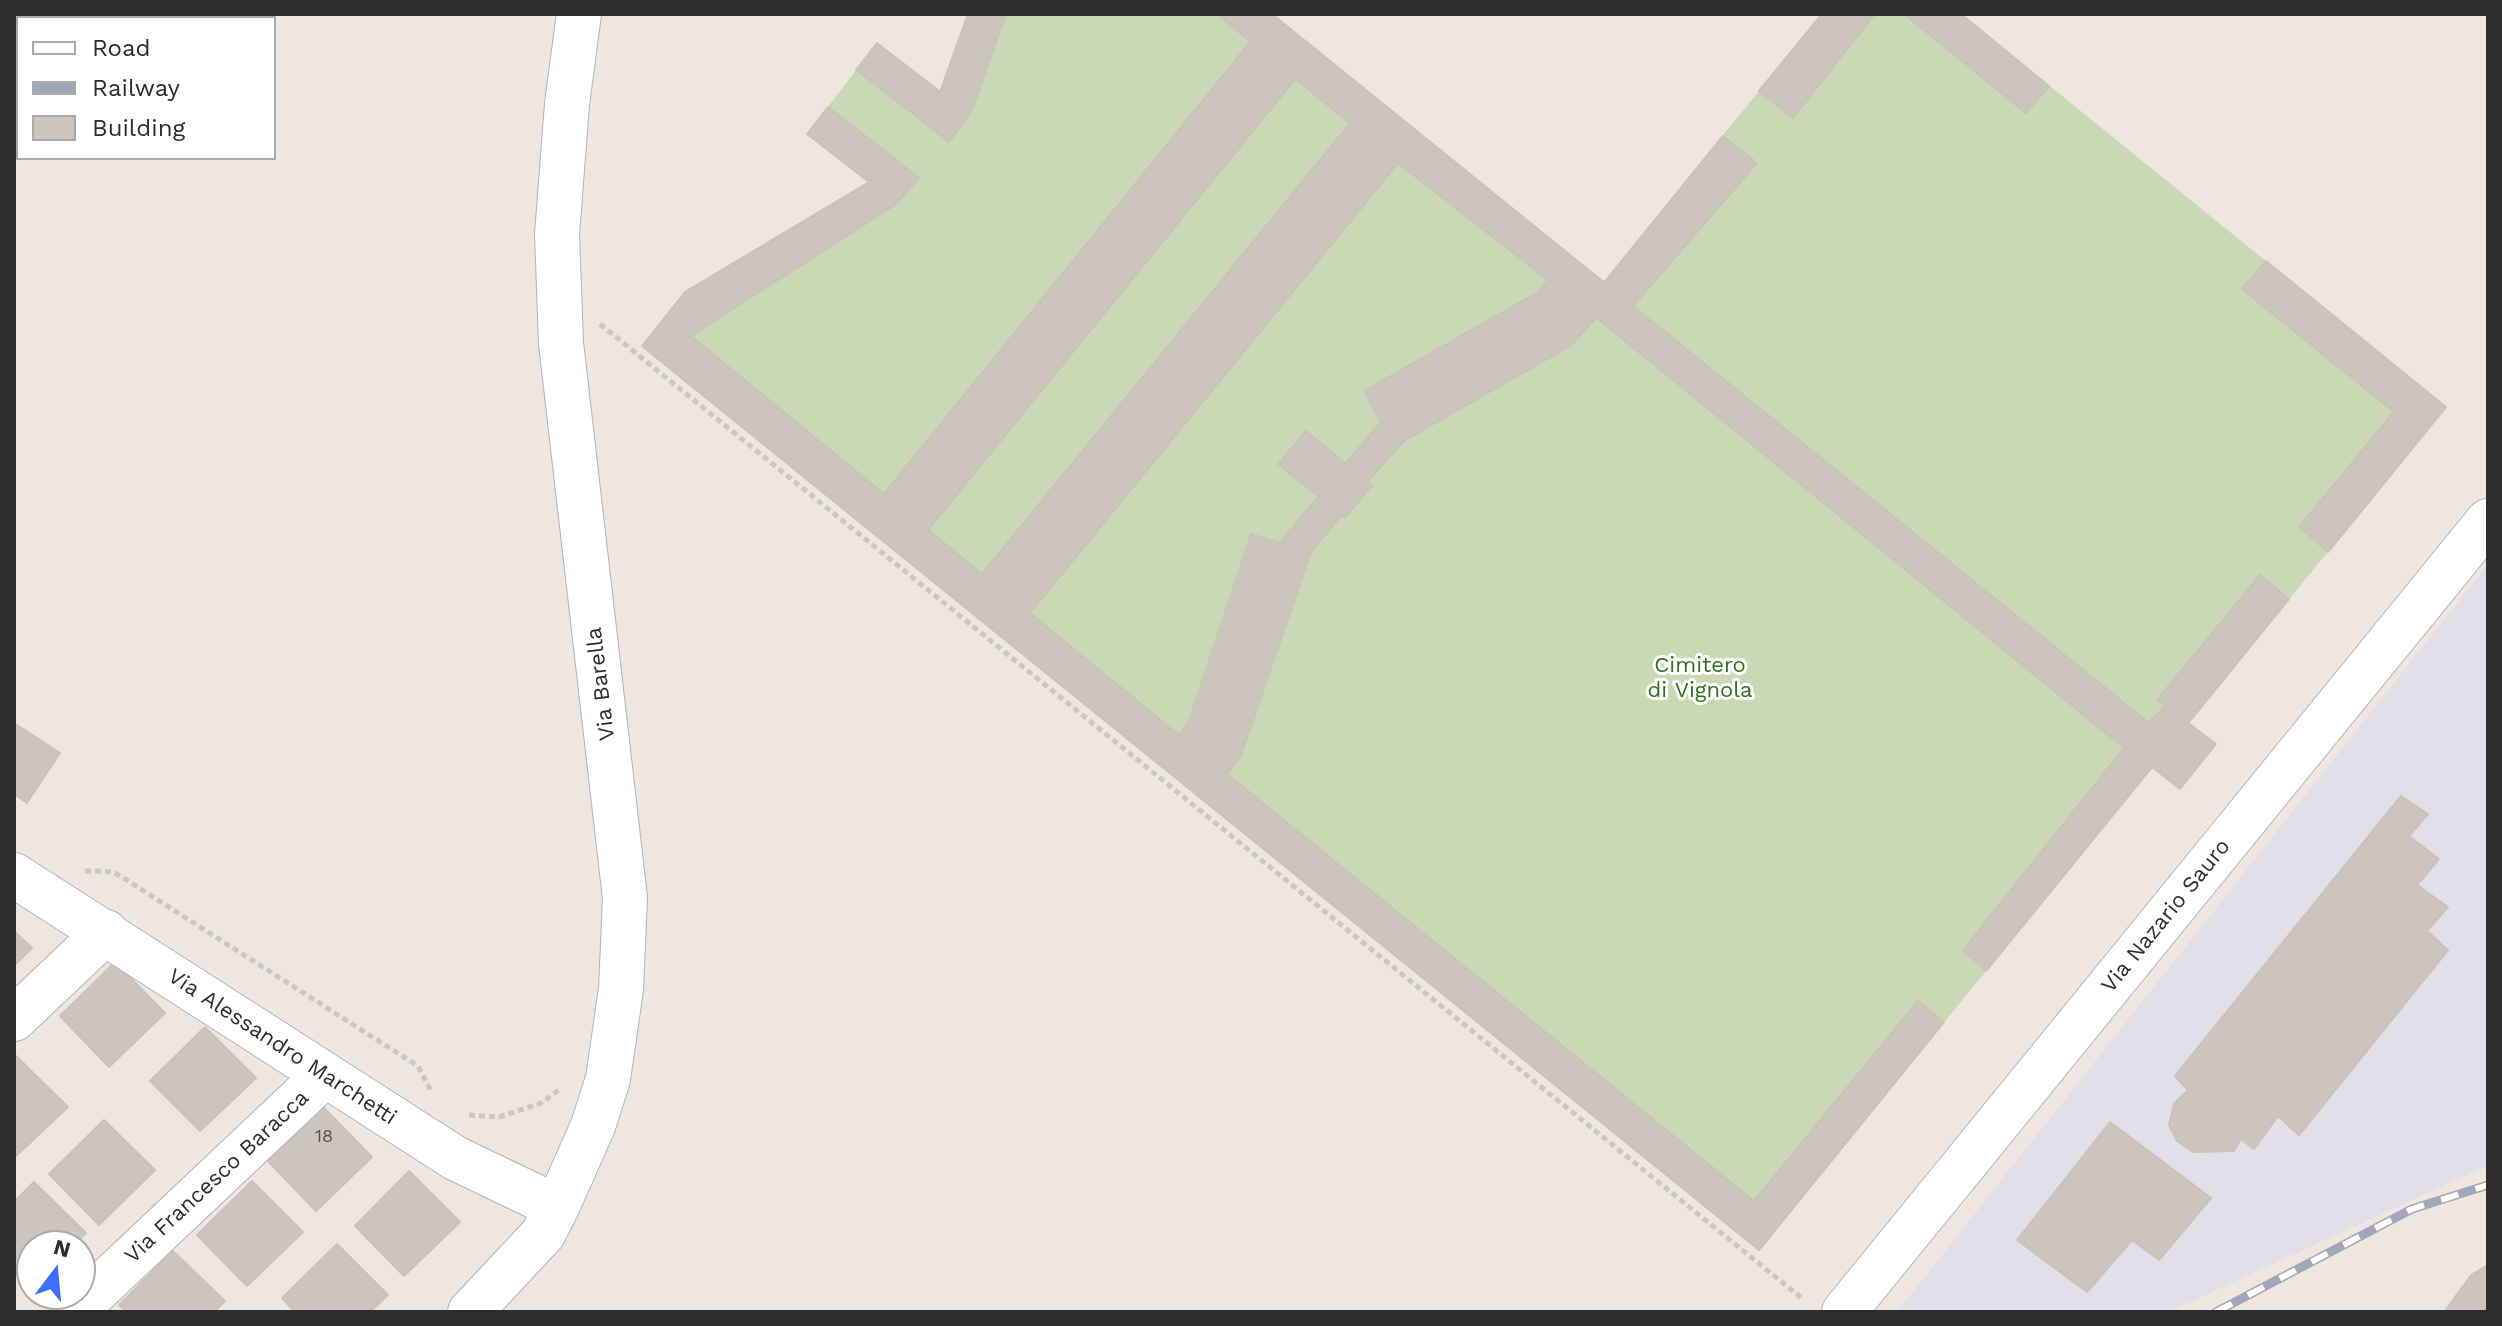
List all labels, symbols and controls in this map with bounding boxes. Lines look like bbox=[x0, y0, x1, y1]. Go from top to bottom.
legend bbox=[16, 16, 276, 160]
text: Road bbox=[92, 34, 151, 62]
text: Railway bbox=[92, 74, 180, 102]
text: Building bbox=[92, 114, 185, 142]
street label: Via Barella bbox=[581, 626, 621, 742]
park label: Cimitero di Vignola bbox=[1648, 653, 1752, 704]
street label: Via Nazario Sauro bbox=[2096, 834, 2236, 998]
street label: Via Alessandro Marchetti bbox=[163, 963, 401, 1131]
street label: Via Francesco Baracca bbox=[120, 1085, 314, 1269]
house number: 18 bbox=[315, 1126, 333, 1148]
north arrow bbox=[16, 1230, 96, 1310]
text: N bbox=[51, 1234, 73, 1263]

